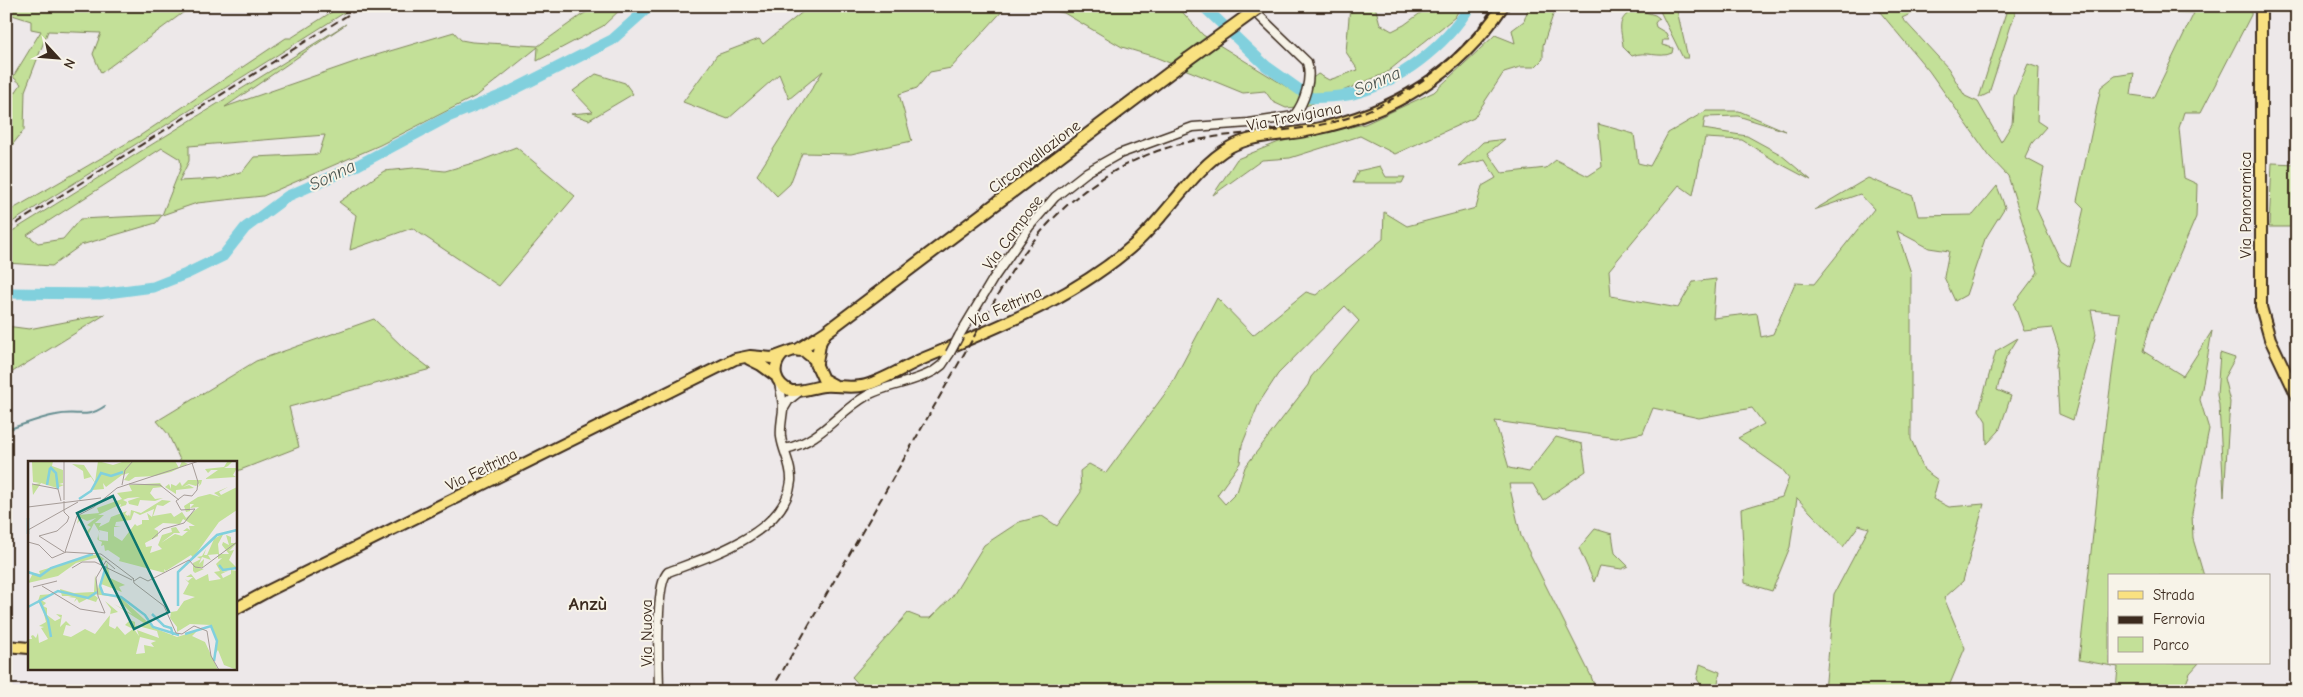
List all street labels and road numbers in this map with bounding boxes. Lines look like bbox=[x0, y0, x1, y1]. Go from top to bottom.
street label: Via Trevigiana bbox=[1245, 99, 1343, 135]
street label: Circonvallazione bbox=[985, 116, 1084, 197]
street label: Via Panoramica bbox=[2237, 152, 2255, 258]
street label: Via Campose bbox=[979, 192, 1047, 273]
street label: Via Feltrina bbox=[966, 283, 1044, 331]
street label: Via Feltrina bbox=[443, 445, 520, 495]
street label: Via Nuova bbox=[638, 599, 656, 667]

